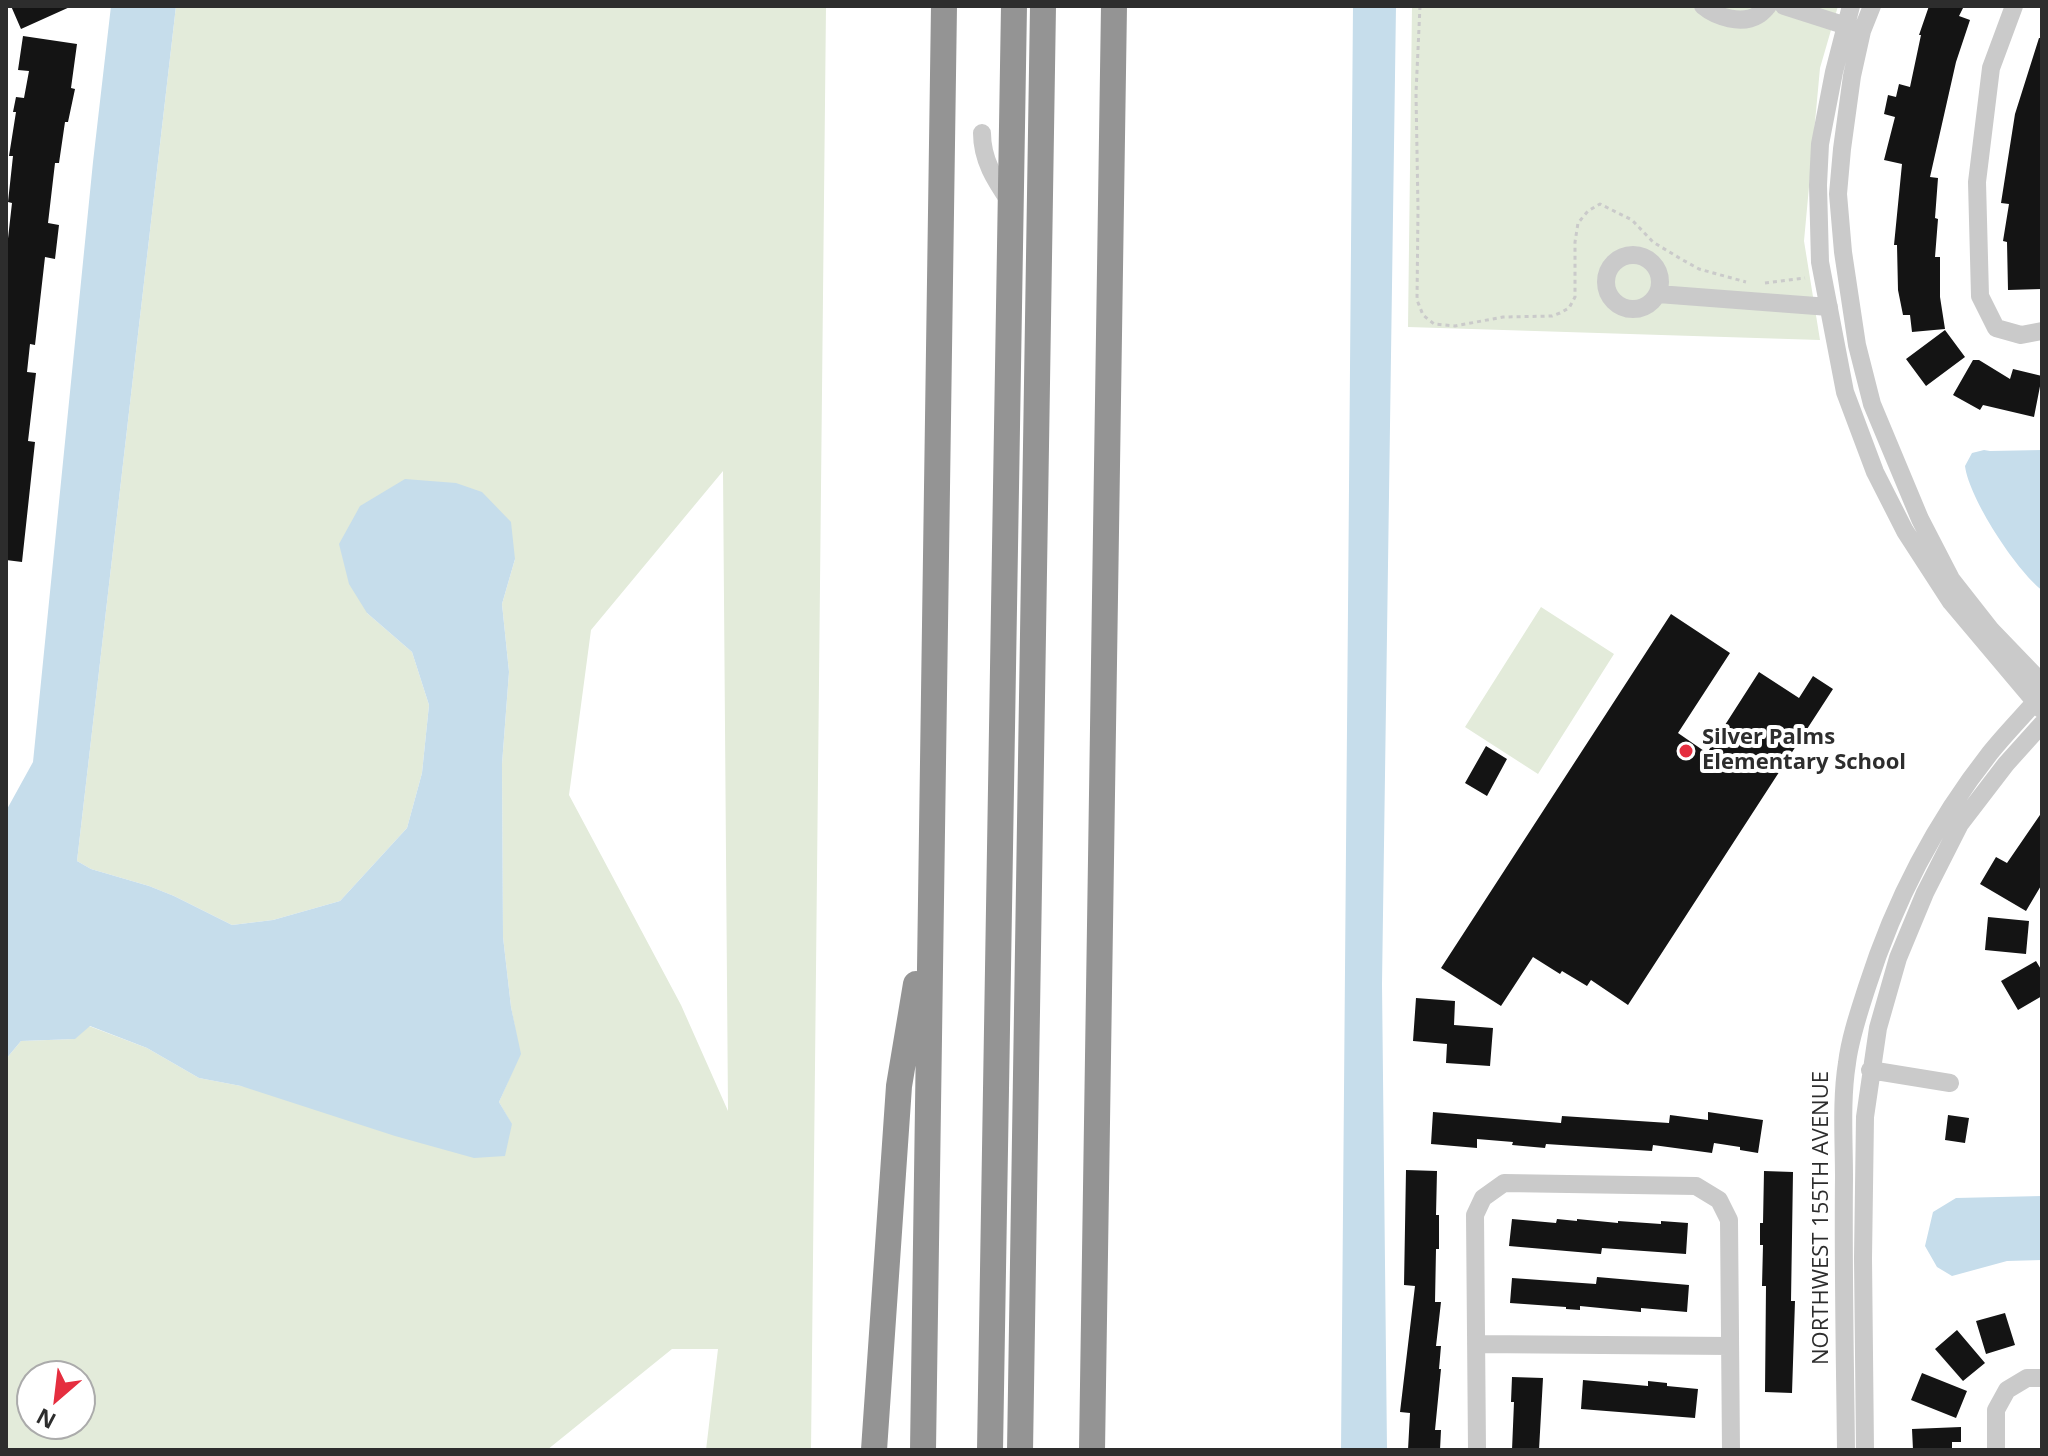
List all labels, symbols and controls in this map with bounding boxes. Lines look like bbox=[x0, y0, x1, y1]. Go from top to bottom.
place label: Silver Palms Elementary School bbox=[1702, 725, 1906, 776]
marker: Silver Palms Elementary School bbox=[1677, 742, 1695, 760]
street label: NORTHWEST 155TH AVENUE bbox=[1809, 1071, 1835, 1365]
north arrow bbox=[16, 1360, 96, 1440]
text: N bbox=[31, 1402, 61, 1437]

